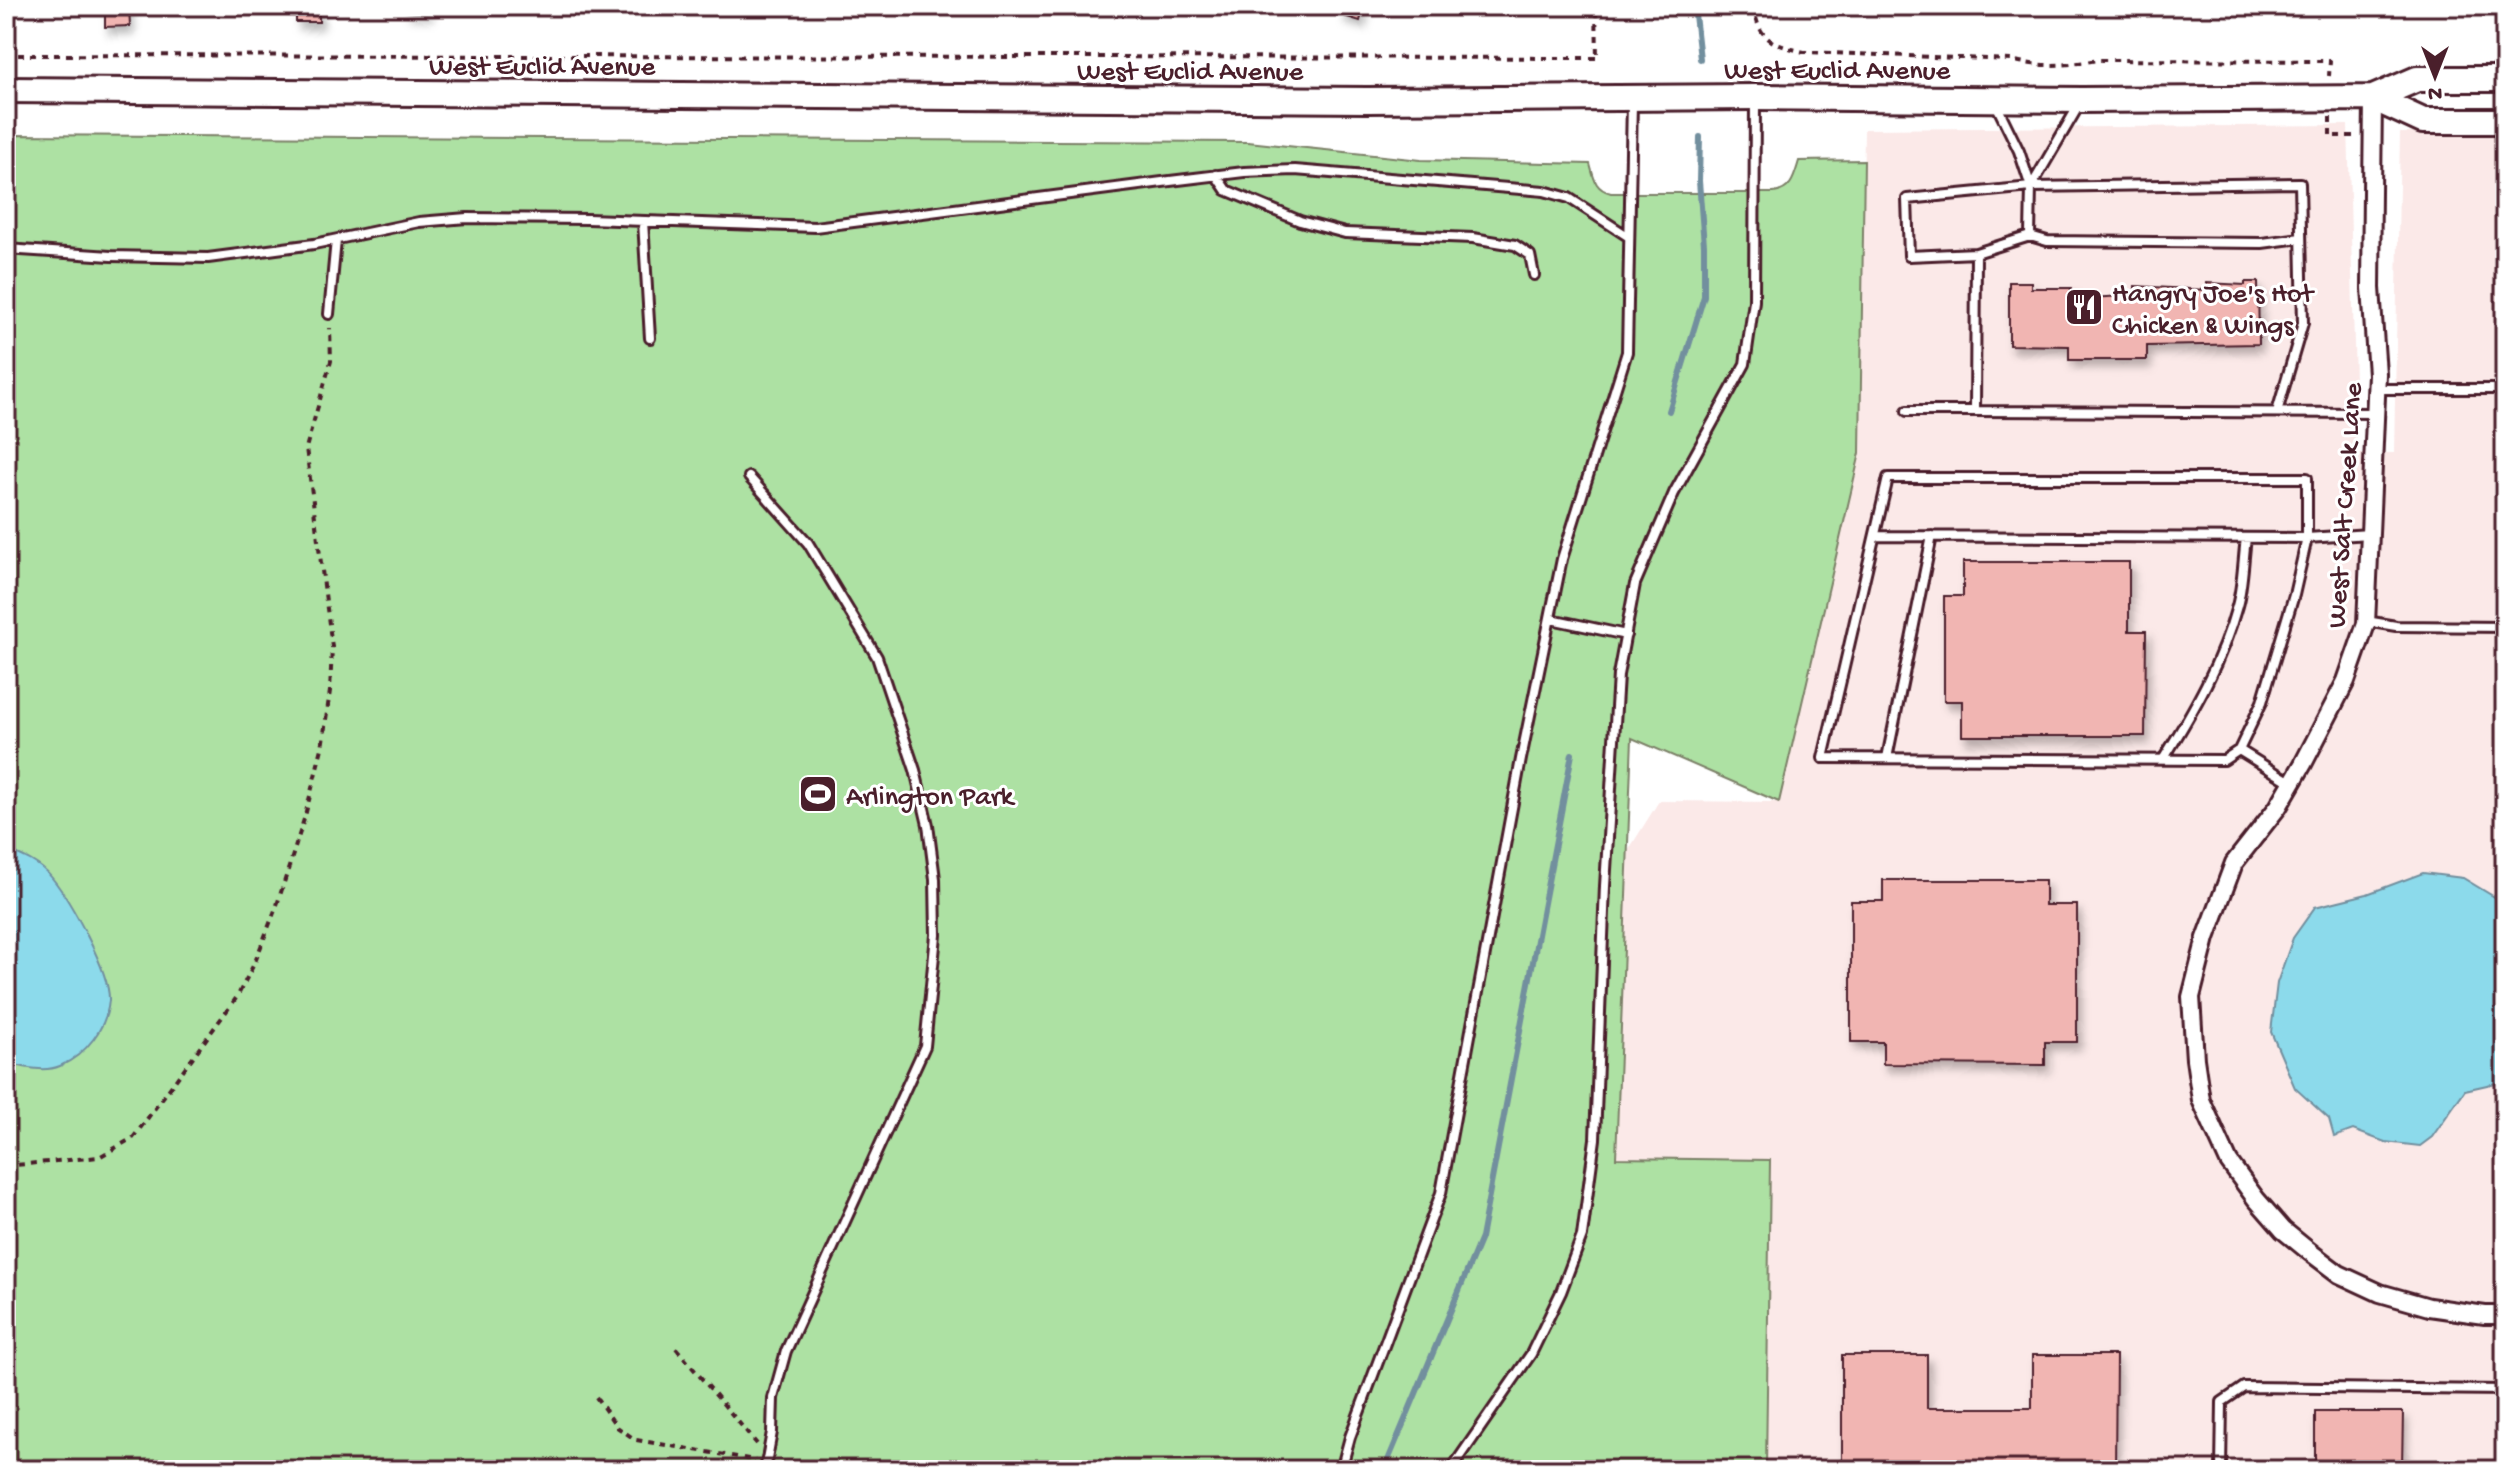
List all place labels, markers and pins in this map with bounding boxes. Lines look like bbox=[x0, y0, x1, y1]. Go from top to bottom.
place label: Hangry Joe's Hot Chicken & Wings bbox=[2112, 279, 2315, 344]
restaurant icon: Hangry Joe's Hot Chicken & Wings bbox=[2063, 286, 2105, 328]
sports icon: Arlington Park bbox=[797, 773, 839, 815]
place label: Arlington Park bbox=[846, 782, 1016, 815]

